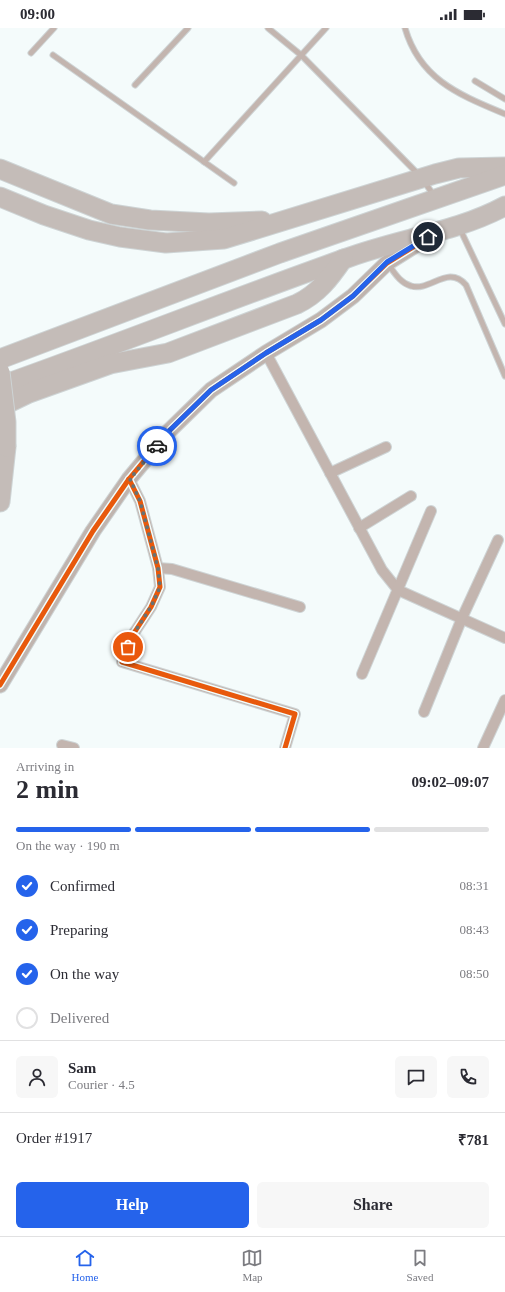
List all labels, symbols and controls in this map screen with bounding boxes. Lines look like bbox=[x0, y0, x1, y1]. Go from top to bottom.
text: 09:00 bbox=[20, 6, 55, 22]
pin bbox=[411, 220, 445, 254]
icon: home bbox=[417, 226, 439, 248]
courier bbox=[137, 426, 177, 466]
icon: car bbox=[146, 435, 168, 457]
pin bbox=[111, 630, 145, 664]
icon: bag bbox=[117, 636, 139, 658]
text: Arriving in bbox=[16, 759, 74, 774]
text: 09:02–09:07 bbox=[412, 774, 489, 790]
text: 2 min bbox=[16, 775, 79, 804]
text: On the way · 190 m bbox=[16, 838, 120, 853]
icon: check bbox=[16, 875, 38, 897]
text: Confirmed bbox=[50, 878, 115, 894]
text: 08:31 bbox=[459, 878, 489, 893]
icon: check bbox=[16, 919, 38, 941]
text: Preparing bbox=[50, 922, 108, 938]
text: 08:43 bbox=[459, 922, 489, 937]
icon: check bbox=[16, 963, 38, 985]
text: On the way bbox=[50, 966, 119, 982]
text: 08:50 bbox=[459, 966, 489, 981]
text: Delivered bbox=[50, 1010, 109, 1026]
button: person bbox=[16, 1056, 58, 1098]
button: chat bbox=[395, 1056, 437, 1098]
button: phone bbox=[447, 1056, 489, 1098]
text: Sam bbox=[68, 1060, 96, 1076]
text: Courier · 4.5 bbox=[68, 1077, 135, 1092]
text: Order #1917 bbox=[16, 1130, 92, 1146]
text: ₹781 bbox=[458, 1132, 489, 1148]
button: Help bbox=[16, 1182, 249, 1228]
button: Share bbox=[257, 1182, 489, 1228]
tab: Home bbox=[72, 1247, 98, 1283]
tab: Map bbox=[241, 1247, 263, 1283]
tab: Saved bbox=[407, 1247, 433, 1283]

